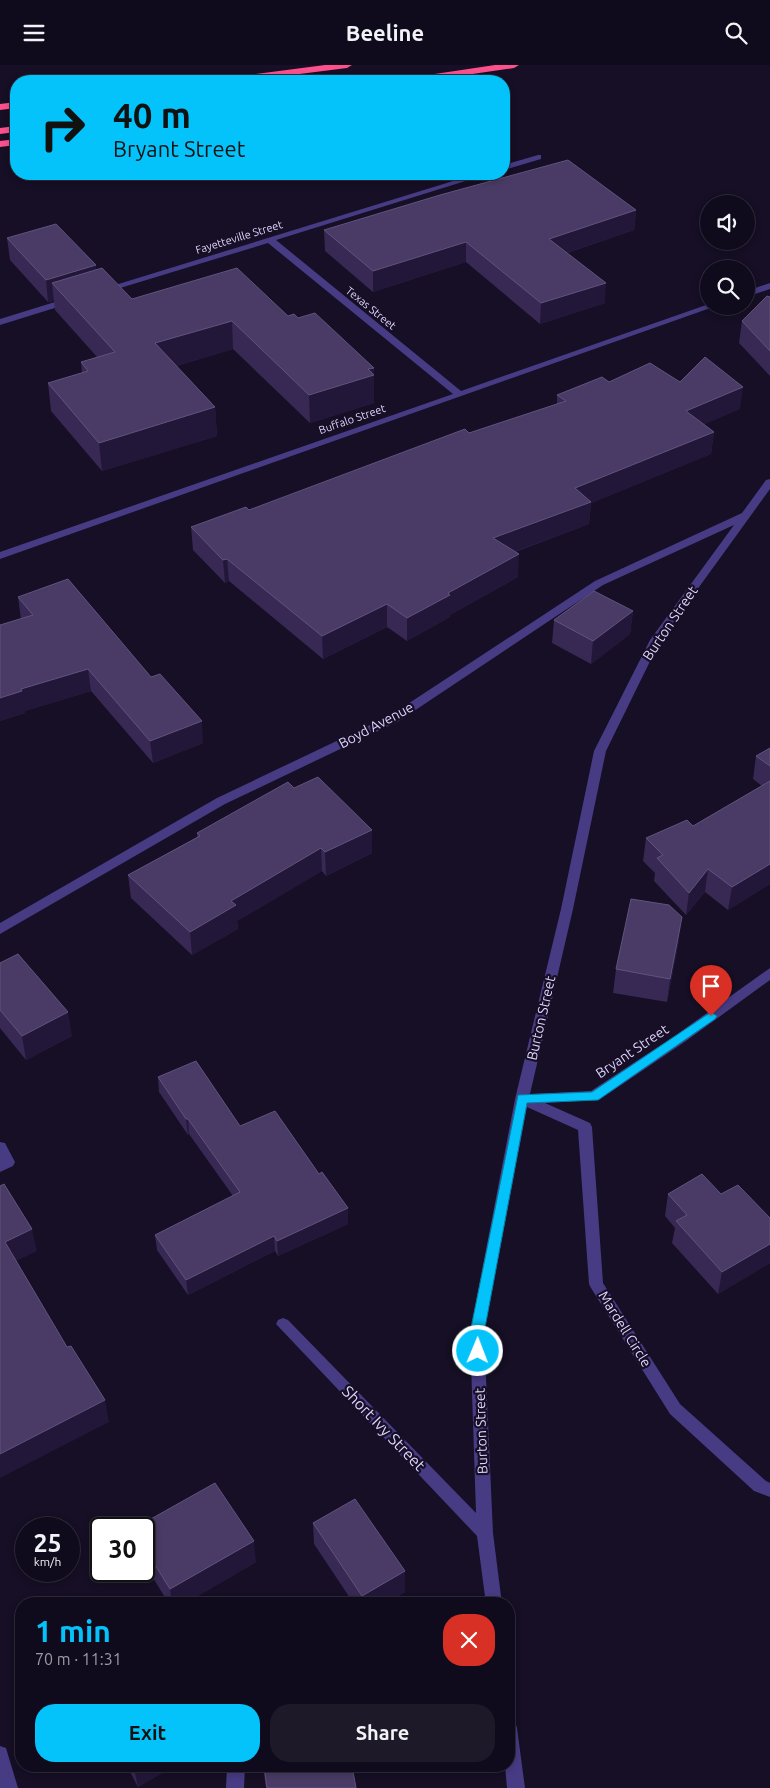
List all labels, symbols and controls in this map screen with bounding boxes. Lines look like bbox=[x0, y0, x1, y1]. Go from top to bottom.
icon: menu bbox=[20, 19, 48, 47]
icon: search bbox=[722, 19, 750, 47]
text: Beeline bbox=[346, 20, 424, 45]
icon: right bbox=[30, 95, 95, 160]
text: 40 m bbox=[113, 95, 191, 135]
text: Bryant Street bbox=[113, 136, 245, 161]
map controls bbox=[700, 195, 755, 315]
button: sound bbox=[700, 195, 755, 250]
street label: Fayetteville Street bbox=[194, 218, 285, 256]
button: search bbox=[700, 260, 755, 315]
street label: Texas Street bbox=[344, 284, 399, 332]
street label: Buffalo Street bbox=[317, 402, 388, 436]
street label: Burton Street bbox=[639, 582, 701, 663]
street label: Boyd Avenue bbox=[336, 699, 416, 751]
pin bbox=[690, 965, 732, 1016]
icon: arrive bbox=[697, 972, 725, 1000]
street label: Burton Street bbox=[524, 974, 559, 1062]
street label: Bryant Street bbox=[593, 1021, 672, 1081]
street label: Mardell Circle bbox=[595, 1288, 655, 1370]
position arrow bbox=[451, 1324, 503, 1376]
street label: Short Ivy Street bbox=[339, 1382, 430, 1475]
street label: Burton Street bbox=[471, 1387, 490, 1474]
speed limit sign: 30 bbox=[90, 1517, 155, 1582]
text: 25 bbox=[33, 1529, 62, 1557]
text: km/h bbox=[34, 1555, 61, 1568]
text: 1 min bbox=[35, 1614, 111, 1648]
button: close bbox=[443, 1614, 495, 1666]
text: 70 m · 11:31 bbox=[35, 1650, 122, 1668]
button: Exit bbox=[35, 1704, 260, 1762]
button: Share bbox=[270, 1704, 495, 1762]

